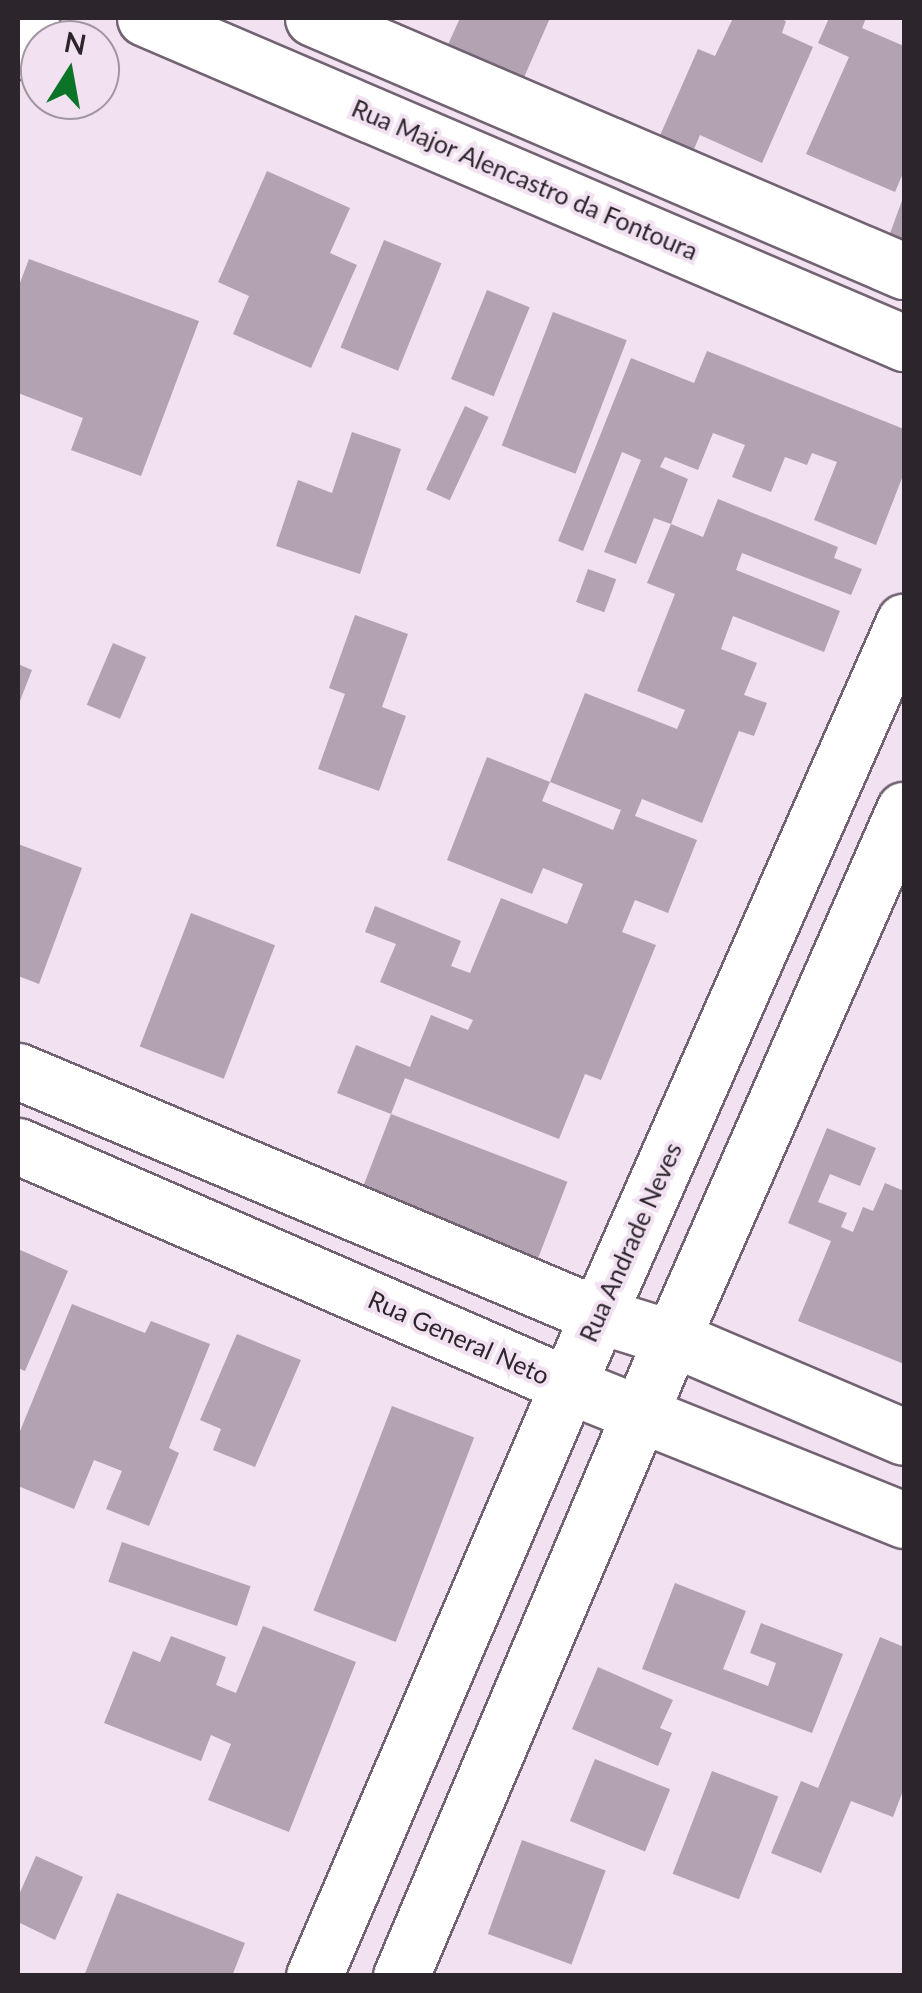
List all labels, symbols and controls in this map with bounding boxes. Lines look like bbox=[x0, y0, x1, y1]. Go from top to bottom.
north arrow bbox=[20, 20, 120, 120]
text: N bbox=[62, 24, 89, 61]
street label: Rua Major Alencastro da Fontoura bbox=[347, 92, 703, 266]
street label: Rua Andrade Neves bbox=[572, 1137, 688, 1347]
street label: Rua General Neto bbox=[364, 1284, 554, 1390]

